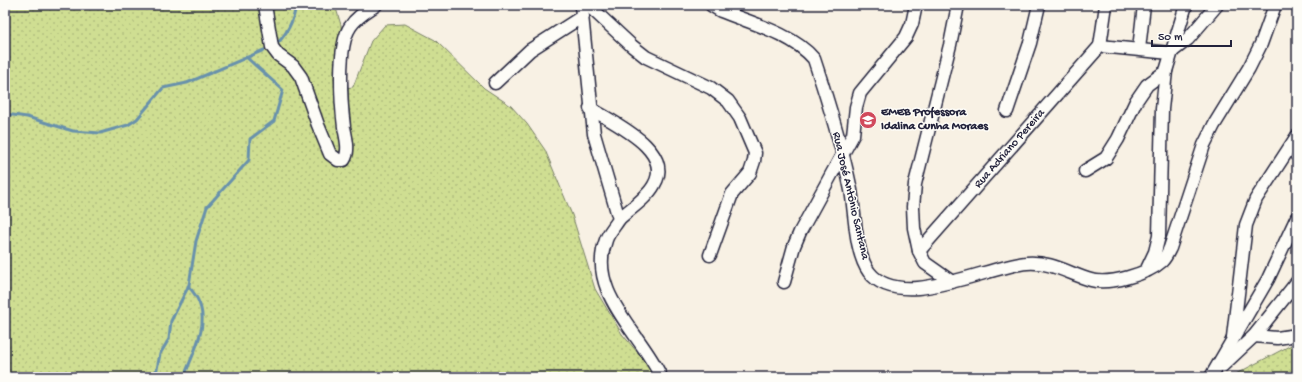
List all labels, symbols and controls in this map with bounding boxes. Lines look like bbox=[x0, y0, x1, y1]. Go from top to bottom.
scale bar bbox=[1152, 22, 1231, 48]
text: 50 m bbox=[1158, 31, 1183, 45]
place label: EMEB Professora Idalina Cunha Moraes bbox=[880, 106, 988, 134]
street label: Rua Adriano Pereira bbox=[972, 106, 1048, 192]
school or university icon: EMEB Professora Idalina Cunha Moraes bbox=[858, 110, 878, 130]
street label: Rua José Antônio Santana bbox=[828, 131, 872, 262]

